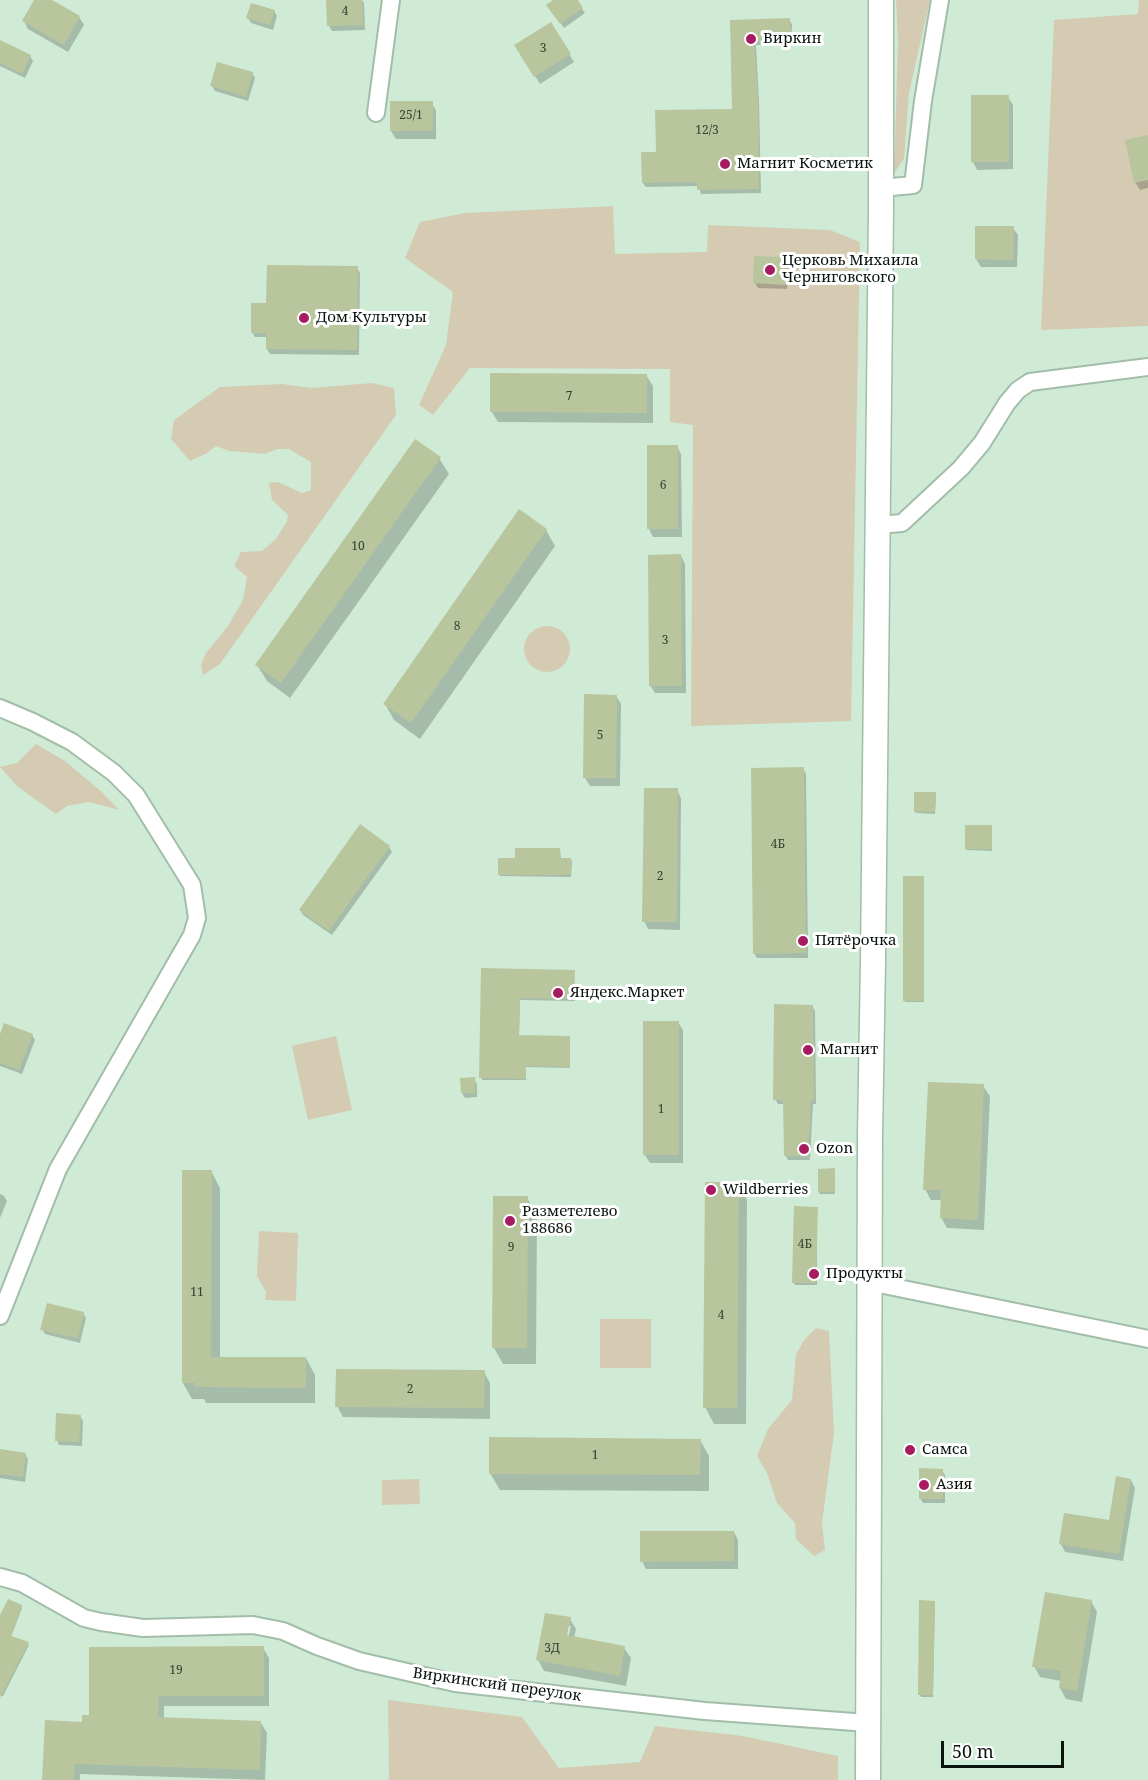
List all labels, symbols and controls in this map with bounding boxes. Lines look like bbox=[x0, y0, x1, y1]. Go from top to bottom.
house number: 4 bbox=[342, 5, 348, 19]
place label: Виркин bbox=[763, 30, 822, 48]
marker: Виркин bbox=[744, 32, 758, 46]
house number: 3 bbox=[540, 42, 546, 56]
house number: 25/1 bbox=[399, 109, 423, 123]
house number: 12/3 bbox=[695, 124, 719, 138]
place label: Магнит Косметик bbox=[737, 155, 873, 173]
marker: Магнит Косметик bbox=[718, 157, 732, 171]
place label: Церковь Михаила Черниговского bbox=[782, 252, 919, 287]
marker: Церковь Михаила Черниговского bbox=[763, 263, 777, 277]
place label: Дом Культуры bbox=[316, 309, 427, 327]
marker: Дом Культуры bbox=[297, 311, 311, 325]
house number: 7 bbox=[566, 390, 572, 404]
house number: 6 bbox=[660, 479, 666, 493]
house number: 10 bbox=[351, 540, 365, 554]
house number: 8 bbox=[454, 620, 460, 634]
house number: 3 bbox=[662, 634, 668, 648]
house number: 5 bbox=[597, 729, 603, 743]
house number: 4Б bbox=[771, 838, 785, 852]
house number: 2 bbox=[657, 870, 663, 884]
place label: Пятёрочка bbox=[815, 932, 896, 950]
marker: Пятёрочка bbox=[796, 934, 810, 948]
place label: Яндекс.Маркет bbox=[570, 984, 684, 1002]
marker: Яндекс.Маркет bbox=[551, 986, 565, 1000]
place label: Магнит bbox=[820, 1041, 878, 1059]
marker: Магнит bbox=[801, 1043, 815, 1057]
house number: 1 bbox=[658, 1103, 664, 1117]
place label: Ozon bbox=[816, 1140, 853, 1158]
marker: Ozon bbox=[797, 1142, 811, 1156]
place label: Wildberries bbox=[723, 1181, 808, 1199]
marker: Wildberries bbox=[704, 1183, 718, 1197]
place label: Разметелево 188686 bbox=[522, 1203, 617, 1238]
marker: Разметелево 188686 bbox=[503, 1214, 517, 1228]
house number: 4Б bbox=[798, 1238, 812, 1252]
house number: 9 bbox=[508, 1241, 514, 1255]
place label: Продукты bbox=[826, 1265, 903, 1283]
marker: Продукты bbox=[807, 1267, 821, 1281]
house number: 11 bbox=[190, 1286, 204, 1300]
house number: 4 bbox=[718, 1309, 724, 1323]
house number: 2 bbox=[407, 1383, 413, 1397]
place label: Самса bbox=[922, 1441, 968, 1459]
marker: Самса bbox=[903, 1443, 917, 1457]
house number: 1 bbox=[592, 1449, 598, 1463]
place label: Азия bbox=[936, 1476, 972, 1494]
marker: Азия bbox=[917, 1478, 931, 1492]
house number: 3Д bbox=[544, 1642, 560, 1656]
house number: 19 bbox=[169, 1664, 183, 1678]
street label: Виркинский переулок bbox=[412, 1664, 582, 1706]
scale bar bbox=[944, 1729, 1067, 1767]
text: 50 m bbox=[952, 1739, 994, 1763]

